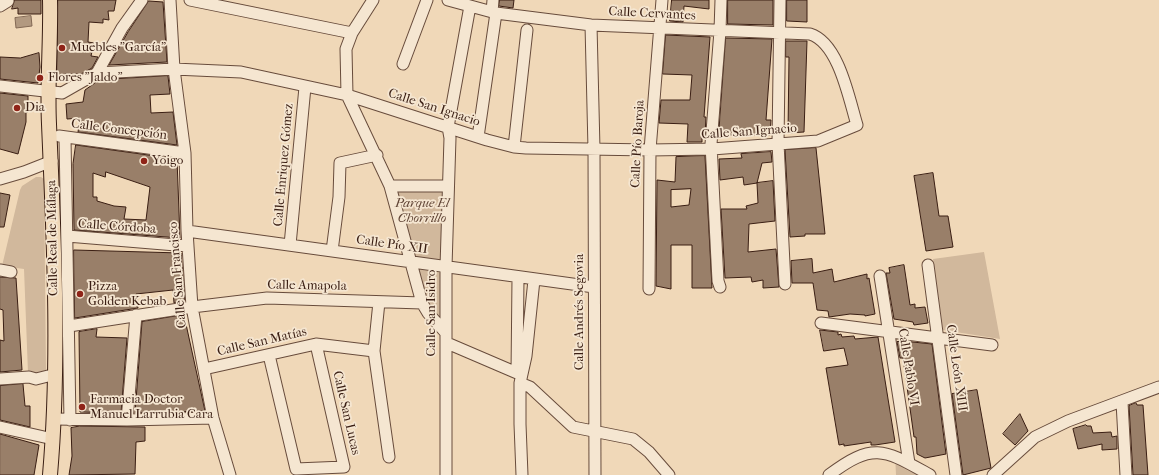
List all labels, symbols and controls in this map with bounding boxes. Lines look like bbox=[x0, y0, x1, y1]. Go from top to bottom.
street label: Calle Cervantes bbox=[608, 4, 696, 24]
place label: Muebles "García" bbox=[70, 40, 166, 56]
marker: Muebles "García" bbox=[57, 43, 67, 53]
place label: Flores "Jaldo" bbox=[48, 70, 122, 86]
marker: Flores "Jaldo" bbox=[35, 73, 45, 83]
street label: Calle San Ignacio bbox=[386, 86, 482, 130]
place label: Dia bbox=[25, 100, 45, 116]
street label: Calle Pío Baroja bbox=[628, 100, 648, 188]
marker: Dia bbox=[12, 103, 22, 113]
street label: Calle Enriquez Gómez bbox=[271, 103, 297, 227]
street label: Calle Concepción bbox=[70, 116, 168, 144]
street label: Calle San Ignacio bbox=[701, 121, 797, 143]
place label: Yoigo bbox=[152, 153, 183, 169]
marker: Yoigo bbox=[139, 156, 149, 166]
street label: Calle Real de Málaga bbox=[44, 180, 62, 296]
park label: Parque El Chorrillo bbox=[395, 196, 449, 227]
street label: Calle Córdoba bbox=[77, 216, 157, 238]
street label: Calle San Francisco bbox=[166, 221, 190, 329]
street label: Calle Pío XII bbox=[355, 232, 429, 258]
street label: Calle Andrés Segovia bbox=[572, 254, 588, 370]
street label: Calle San Isidro bbox=[424, 270, 440, 356]
street label: Calle Amapola bbox=[267, 278, 347, 294]
place label: Pizza Golden Kebab bbox=[88, 279, 166, 310]
marker: Pizza Golden Kebab bbox=[75, 289, 85, 299]
street label: Calle San Matías bbox=[216, 324, 308, 360]
street label: Calle León XIII bbox=[942, 324, 970, 412]
street label: Calle Pablo VI bbox=[894, 327, 922, 407]
street label: Calle San Lucas bbox=[329, 369, 363, 457]
place label: Farmacia Doctor Manuel Larrubia Cara bbox=[90, 392, 213, 423]
marker: Farmacia Doctor Manuel Larrubia Cara bbox=[77, 402, 87, 412]

